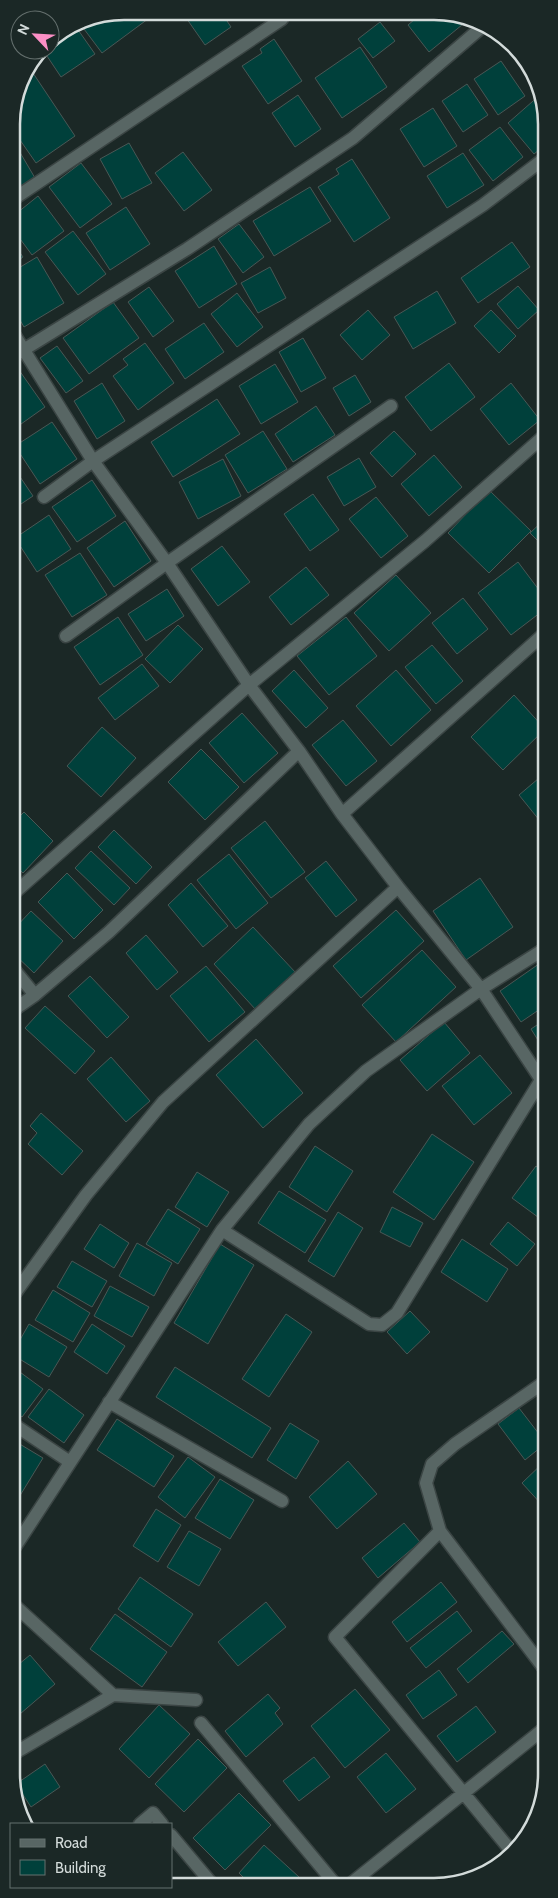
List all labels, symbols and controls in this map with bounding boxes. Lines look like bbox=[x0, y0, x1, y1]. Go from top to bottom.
north arrow bbox=[10, 10, 60, 60]
text: N bbox=[13, 21, 33, 38]
legend bbox=[10, 1823, 172, 1888]
text: Road bbox=[55, 1834, 88, 1852]
text: Building bbox=[55, 1859, 106, 1877]

